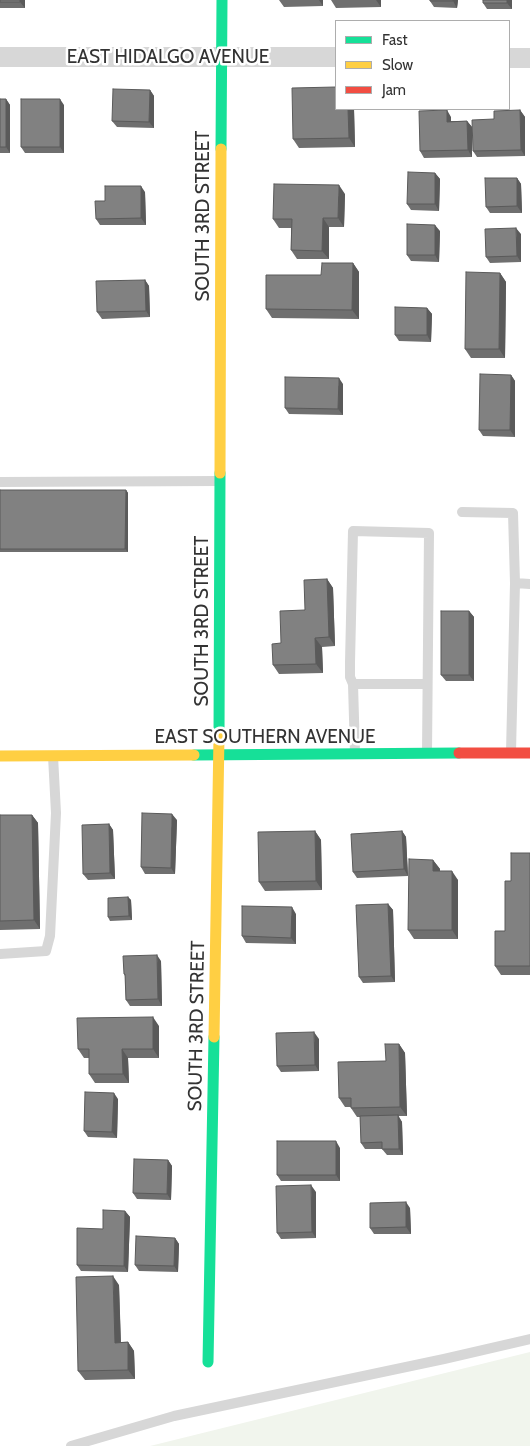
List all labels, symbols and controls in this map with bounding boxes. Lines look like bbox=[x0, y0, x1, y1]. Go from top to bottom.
legend bbox=[335, 20, 510, 110]
text: Fast bbox=[382, 31, 407, 49]
street label: EAST HIDALGO AVENUE bbox=[67, 46, 269, 68]
text: Slow bbox=[382, 56, 413, 74]
text: Jam bbox=[382, 81, 406, 99]
street label: SOUTH 3RD STREET bbox=[192, 131, 214, 301]
street label: SOUTH 3RD STREET bbox=[191, 536, 213, 706]
street label: EAST SOUTHERN AVENUE bbox=[155, 726, 375, 748]
street label: SOUTH 3RD STREET bbox=[184, 940, 210, 1112]

